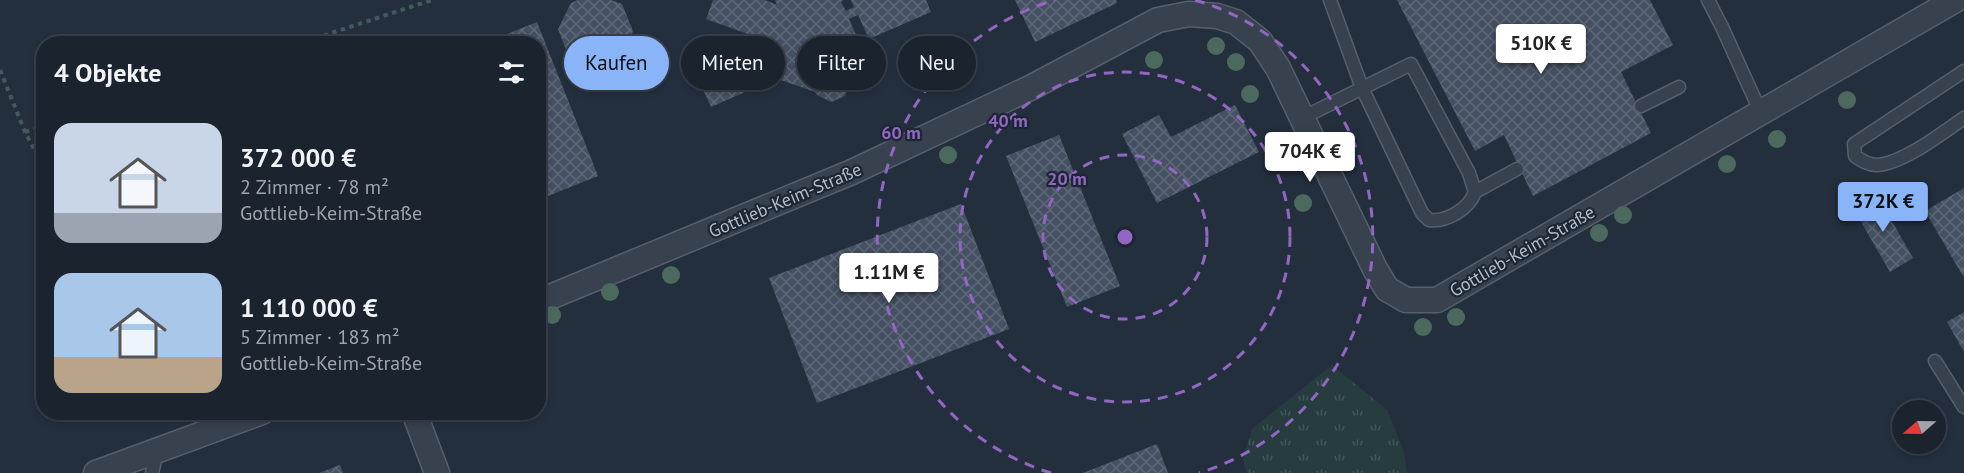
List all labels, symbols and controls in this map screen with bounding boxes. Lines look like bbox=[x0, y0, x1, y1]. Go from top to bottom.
pin: 510K € bbox=[1492, 24, 1590, 75]
text: 510K € bbox=[1510, 30, 1572, 56]
chip: Kaufen bbox=[564, 36, 669, 90]
chip: Mieten bbox=[681, 36, 785, 90]
chip: Filter bbox=[797, 36, 886, 90]
chip: Neu bbox=[898, 36, 976, 90]
text: 4 Objekte bbox=[54, 56, 161, 89]
icon: filters bbox=[495, 56, 528, 89]
text: 40 m bbox=[988, 109, 1028, 132]
text: 60 m bbox=[881, 121, 921, 144]
pin: 704K € bbox=[1261, 132, 1359, 183]
text: 704K € bbox=[1279, 138, 1341, 164]
text: 372 000 € bbox=[240, 141, 356, 174]
icon: home bbox=[102, 147, 174, 219]
street label: Gottlieb-Keim-Straße bbox=[705, 157, 865, 243]
text: 20 m bbox=[1047, 167, 1087, 190]
text: 2 Zimmer · 78 m² bbox=[240, 174, 389, 200]
pin: 372K € bbox=[1834, 182, 1932, 233]
text: 372K € bbox=[1852, 188, 1914, 214]
text: Gottlieb-Keim-Straße bbox=[240, 200, 422, 226]
street label: Gottlieb-Keim-Straße bbox=[1445, 200, 1599, 302]
centre of rings bbox=[1115, 227, 1135, 247]
pin: 1.11M € bbox=[834, 253, 944, 304]
text: 1.11M € bbox=[853, 259, 925, 285]
text: 1 110 000 € bbox=[240, 291, 378, 324]
icon: home bbox=[102, 297, 174, 369]
text: 5 Zimmer · 183 m² bbox=[240, 324, 400, 350]
text: Gottlieb-Keim-Straße bbox=[240, 350, 422, 376]
north arrow bbox=[1892, 400, 1946, 454]
map controls bbox=[1892, 400, 1946, 454]

